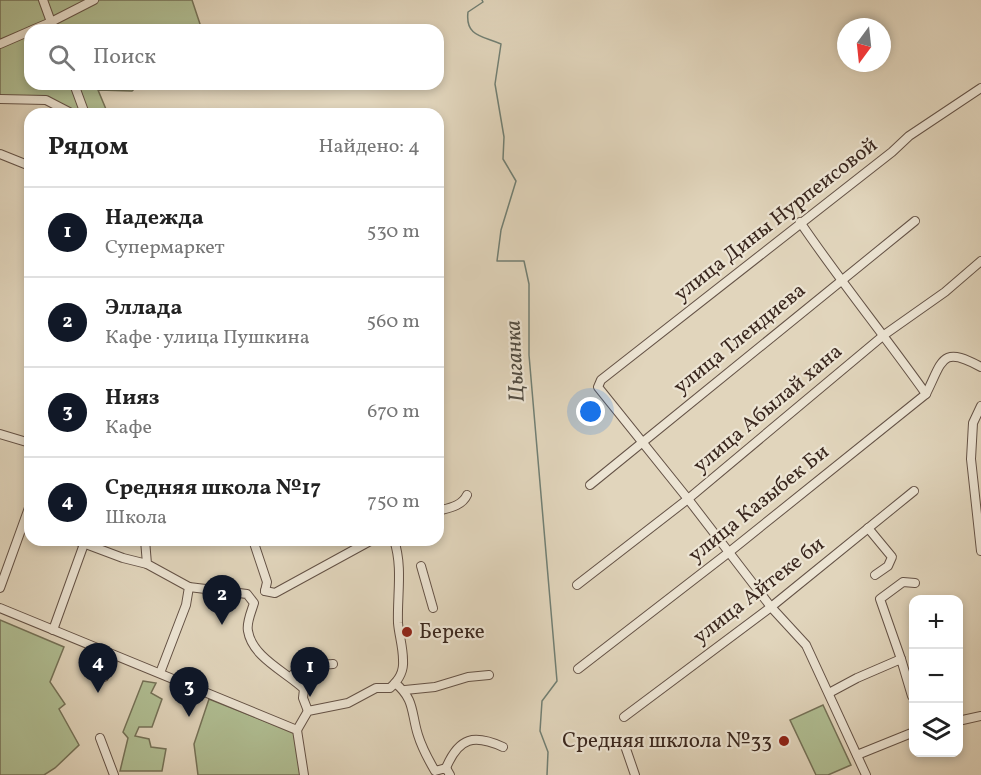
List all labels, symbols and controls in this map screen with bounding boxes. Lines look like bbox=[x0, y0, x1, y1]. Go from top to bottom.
north arrow bbox=[837, 18, 891, 72]
search box bbox=[24, 24, 444, 90]
icon: search bbox=[45, 41, 78, 74]
text: Поиск bbox=[93, 42, 156, 73]
text: Рядом bbox=[48, 129, 128, 165]
street label: улица Дины Нурпеисовой bbox=[668, 131, 884, 309]
text: Найдено: 4 bbox=[319, 133, 420, 161]
text: Надежда bbox=[105, 203, 204, 234]
text: 1 bbox=[63, 218, 72, 246]
text: 530 m bbox=[367, 218, 420, 246]
text: Супермаркет bbox=[105, 234, 225, 262]
street label: улица Тлендиева bbox=[668, 277, 812, 401]
text: Эллада bbox=[105, 293, 182, 324]
text: 2 bbox=[62, 308, 73, 336]
text: 560 m bbox=[367, 308, 420, 336]
water label: Цыганка bbox=[498, 319, 534, 403]
text: Кафе · улица Пушкина bbox=[105, 324, 310, 352]
street label: улица Абылай хана bbox=[687, 338, 849, 480]
text: Нияз bbox=[105, 383, 160, 414]
your location bbox=[576, 397, 605, 426]
text: 3 bbox=[62, 398, 73, 426]
text: 670 m bbox=[367, 398, 420, 426]
text: Кафе bbox=[105, 414, 152, 442]
street label: улица Казыбек Би bbox=[682, 438, 836, 570]
text: Средняя школа №17 bbox=[105, 473, 321, 504]
text: 4 bbox=[61, 488, 74, 516]
text: 750 m bbox=[367, 488, 420, 516]
text: Школа bbox=[105, 504, 167, 532]
street label: улица Айтеке би bbox=[687, 530, 831, 652]
pin: 2 bbox=[202, 576, 242, 625]
map controls bbox=[909, 595, 963, 757]
button: + bbox=[909, 595, 963, 649]
place label: Береке bbox=[419, 618, 485, 647]
marker: Береке bbox=[400, 625, 414, 639]
pin: 4 bbox=[78, 644, 118, 693]
pin: 1 bbox=[290, 648, 330, 697]
button: − bbox=[909, 649, 963, 703]
pin: 3 bbox=[170, 668, 208, 717]
button: layers bbox=[909, 703, 963, 757]
place label: Средняя шклола №33 bbox=[562, 727, 772, 756]
marker: Средняя шклола №33 bbox=[777, 734, 791, 748]

